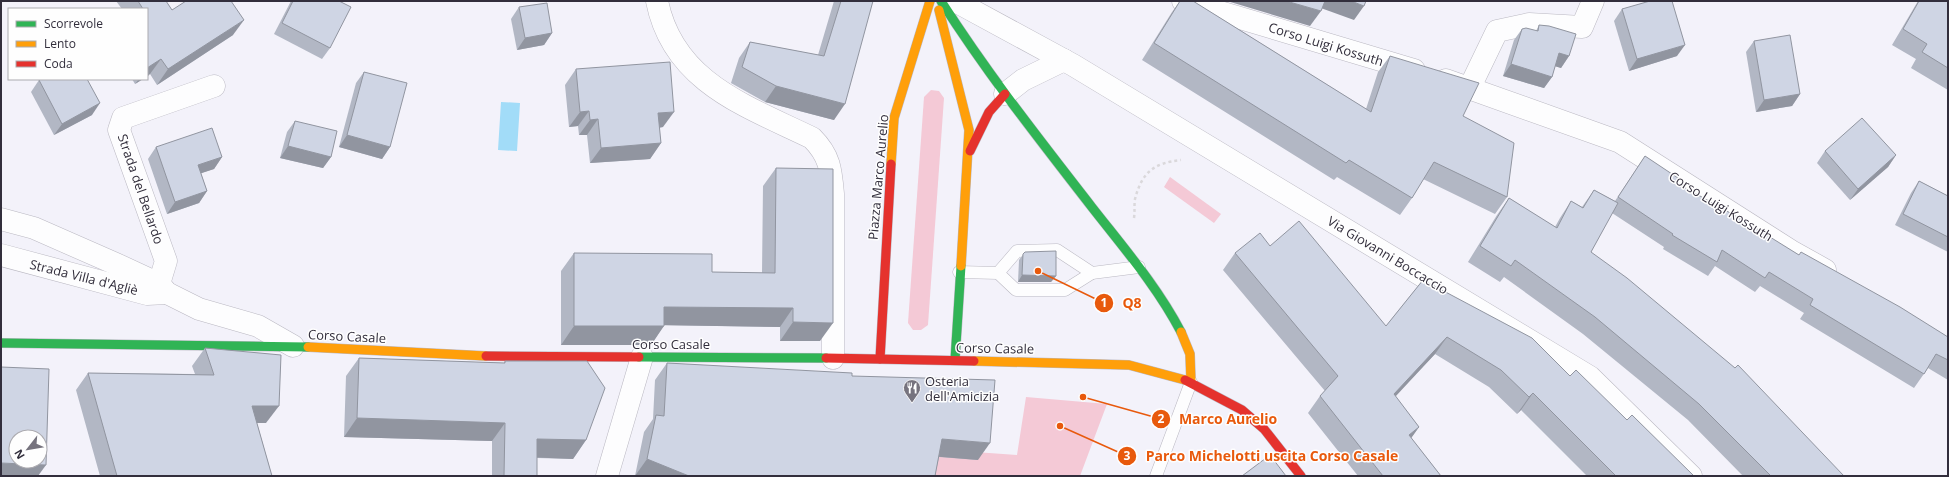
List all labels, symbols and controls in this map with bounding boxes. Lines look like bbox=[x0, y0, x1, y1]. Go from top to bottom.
legend bbox=[8, 8, 148, 80]
text: Scorrevole bbox=[44, 15, 103, 32]
street label: Corso Luigi Kossuth bbox=[1266, 18, 1386, 70]
text: Lento bbox=[44, 35, 76, 52]
text: Coda bbox=[44, 55, 73, 72]
street label: Piazza Marco Aurelio bbox=[864, 113, 892, 241]
street label: Strada del Bellardo bbox=[114, 132, 168, 247]
street label: Corso Luigi Kossuth bbox=[1666, 167, 1776, 245]
street label: Via Giovanni Boccaccio bbox=[1324, 212, 1452, 298]
street label: Strada Villa d'Agliè bbox=[28, 255, 140, 299]
callout: Q8 bbox=[1094, 290, 1149, 316]
text: Q8 bbox=[1122, 293, 1142, 312]
text: 1 bbox=[1101, 294, 1107, 311]
street label: Corso Casale bbox=[308, 325, 386, 347]
street label: Corso Casale bbox=[632, 335, 710, 353]
street label: Corso Casale bbox=[956, 338, 1034, 358]
place label: Osteria dell'Amicizia bbox=[925, 372, 999, 405]
restaurant icon: Osteria dell'Amicizia bbox=[902, 378, 922, 403]
callout: Marco Aurelio bbox=[1151, 406, 1286, 432]
text: Marco Aurelio bbox=[1179, 409, 1277, 428]
text: 2 bbox=[1158, 410, 1165, 427]
north arrow bbox=[8, 429, 48, 469]
callout: Parco Michelotti uscita Corso Casale bbox=[1117, 443, 1406, 469]
text: Parco Michelotti uscita Corso Casale bbox=[1146, 446, 1398, 465]
text: N bbox=[10, 447, 28, 462]
text: 3 bbox=[1124, 447, 1131, 464]

